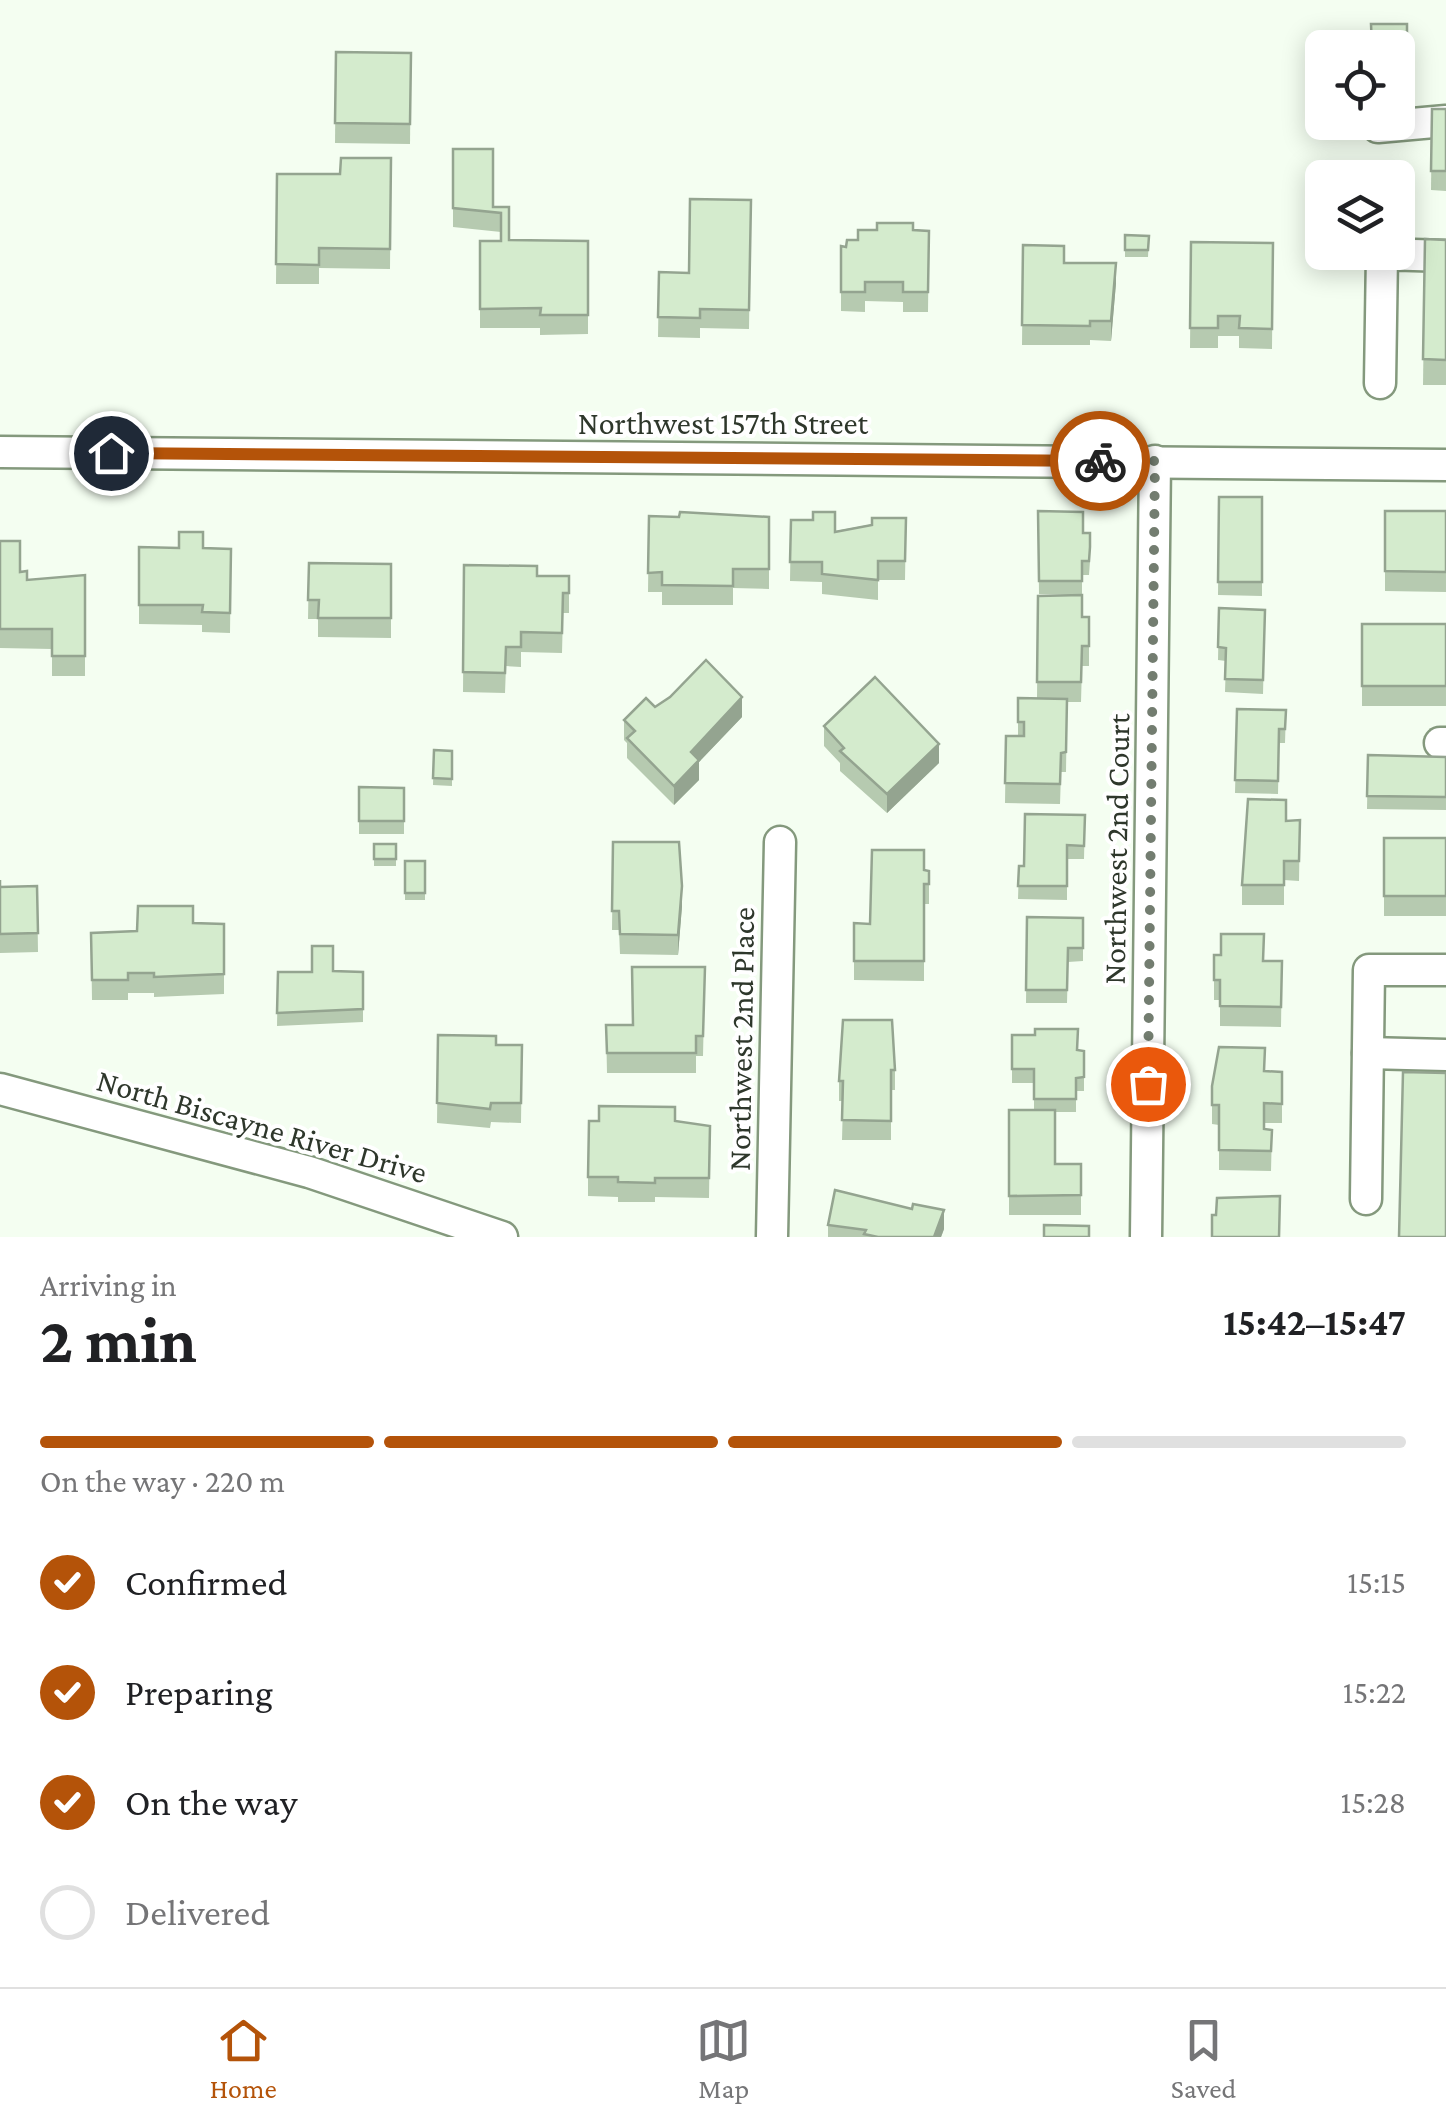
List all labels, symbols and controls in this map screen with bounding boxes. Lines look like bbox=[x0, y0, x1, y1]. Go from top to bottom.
map controls bbox=[1305, 30, 1415, 270]
button: locate bbox=[1305, 30, 1415, 140]
button: layers bbox=[1305, 160, 1415, 270]
street label: Northwest 157th Street bbox=[578, 405, 869, 441]
pin bbox=[69, 411, 154, 496]
courier bbox=[1050, 411, 1150, 511]
icon: home bbox=[84, 426, 139, 481]
icon: bike bbox=[1073, 434, 1128, 489]
street label: Northwest 2nd Court bbox=[1096, 713, 1136, 985]
street label: Northwest 2nd Place bbox=[721, 907, 761, 1171]
pin bbox=[1106, 1042, 1191, 1127]
icon: bag bbox=[1121, 1057, 1176, 1112]
street label: North Biscayne River Drive bbox=[93, 1062, 431, 1190]
text: Arriving in bbox=[40, 1267, 177, 1303]
text: 15:42–15:47 bbox=[1223, 1301, 1406, 1343]
text: 2 min bbox=[40, 1304, 197, 1376]
text: On the way · 220 m bbox=[40, 1463, 285, 1499]
icon: check bbox=[40, 1555, 95, 1610]
text: Confirmed bbox=[125, 1561, 288, 1603]
text: 15:15 bbox=[1347, 1564, 1406, 1600]
icon: check bbox=[40, 1665, 95, 1720]
text: Preparing bbox=[125, 1671, 273, 1713]
text: 15:22 bbox=[1343, 1674, 1406, 1710]
icon: check bbox=[40, 1775, 95, 1830]
text: On the way bbox=[125, 1781, 297, 1823]
text: 15:28 bbox=[1341, 1784, 1406, 1820]
text: Delivered bbox=[125, 1891, 270, 1933]
tab: Home bbox=[210, 2013, 277, 2104]
tab: Map bbox=[696, 2013, 751, 2104]
tab: Saved bbox=[1171, 2013, 1236, 2104]

